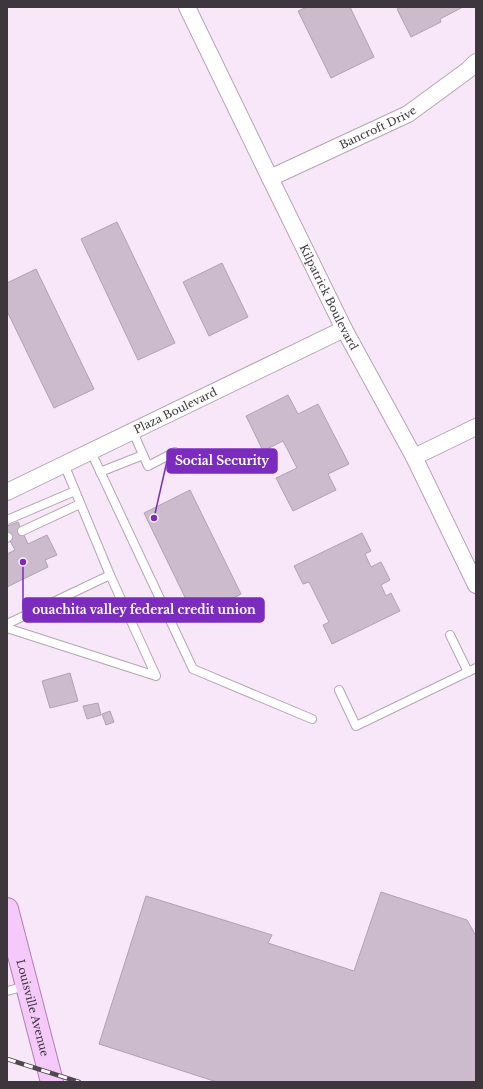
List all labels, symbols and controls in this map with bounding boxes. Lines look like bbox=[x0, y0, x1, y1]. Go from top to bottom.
street label: Bancroft Drive bbox=[337, 103, 419, 152]
street label: Kilpatrick Boulevard bbox=[297, 242, 361, 353]
street label: Plaza Boulevard bbox=[132, 384, 220, 437]
callout: Social Security bbox=[167, 449, 277, 473]
text: Social Security bbox=[175, 453, 269, 468]
callout: ouachita valley federal credit union bbox=[23, 598, 264, 622]
text: ouachita valley federal credit union bbox=[32, 602, 256, 617]
street label: Louisville Avenue bbox=[13, 958, 52, 1058]

